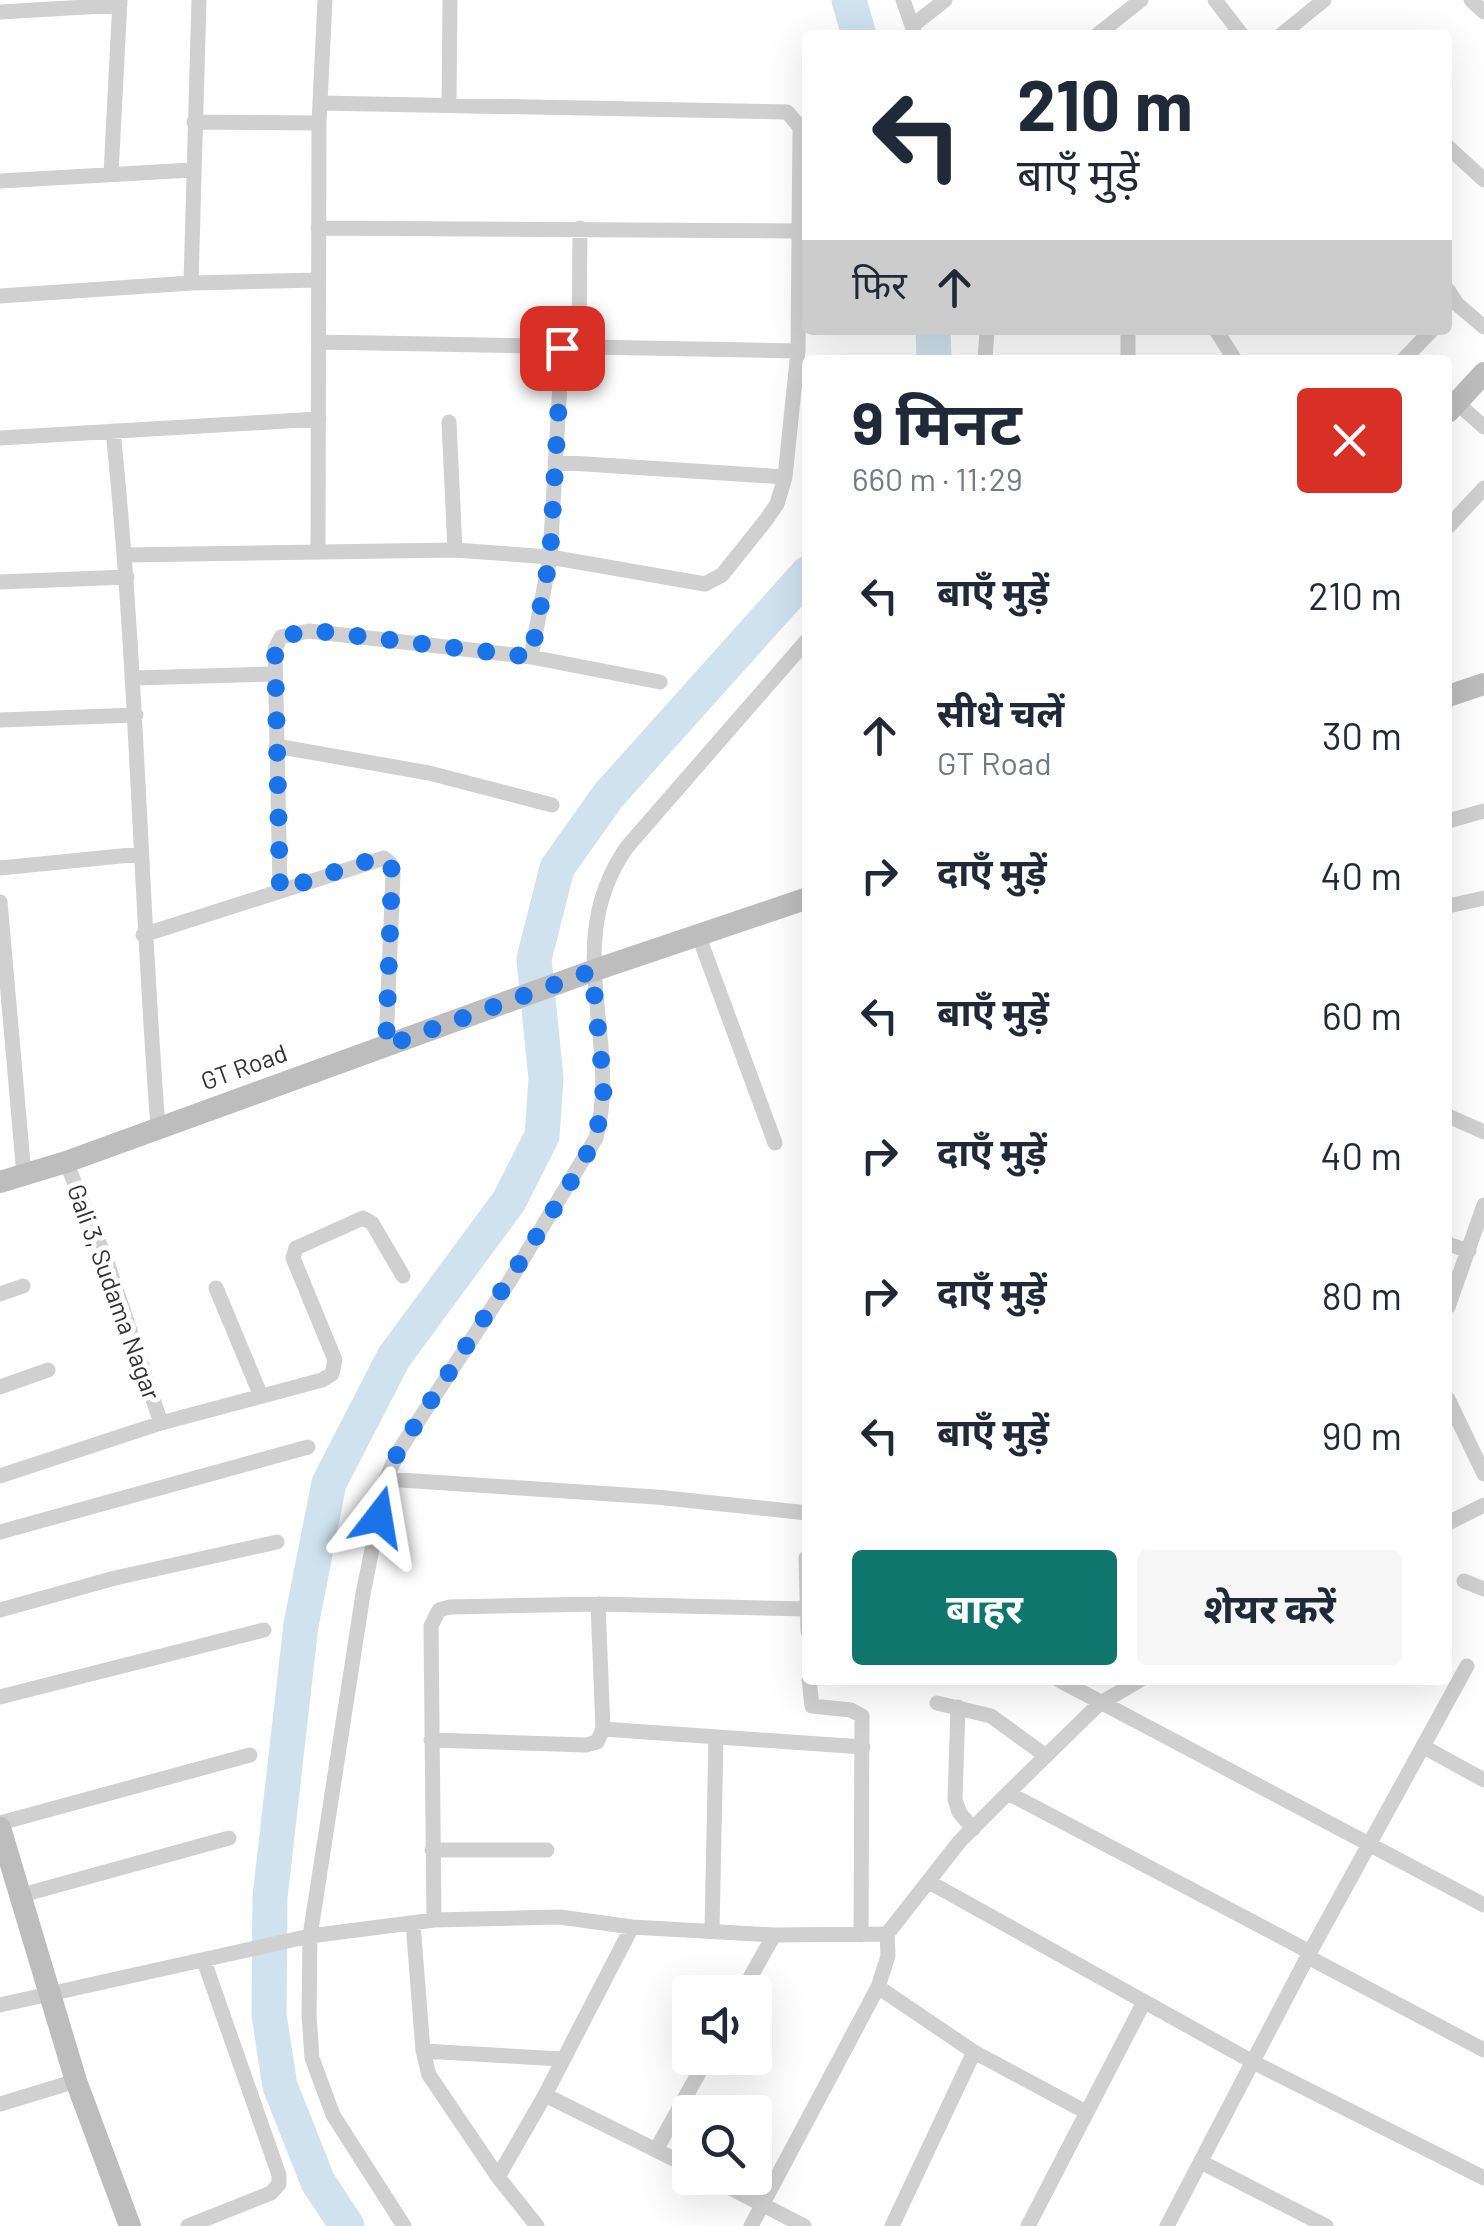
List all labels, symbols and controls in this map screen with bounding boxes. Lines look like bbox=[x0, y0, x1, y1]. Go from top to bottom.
text: 210 m bbox=[1017, 61, 1193, 145]
icon: left bbox=[852, 70, 982, 200]
text: बाएँ मुड़ें bbox=[1017, 146, 1139, 200]
icon: ahead bbox=[927, 260, 982, 315]
text: फिर bbox=[852, 261, 907, 307]
pin bbox=[520, 306, 605, 391]
icon: arrive bbox=[535, 321, 590, 376]
text: 9 मिनट bbox=[852, 385, 1022, 457]
button: close bbox=[1297, 388, 1402, 493]
text: 660 m · 11:29 bbox=[852, 459, 1023, 497]
icon: left bbox=[852, 568, 907, 623]
text: बाएँ मुड़ें bbox=[937, 568, 1049, 614]
text: 210 m bbox=[1308, 572, 1402, 618]
text: सीधे चलें bbox=[937, 689, 1064, 735]
icon: ahead bbox=[852, 708, 907, 763]
text: 30 m bbox=[1322, 712, 1402, 758]
text: GT Road bbox=[937, 743, 1052, 781]
icon: right bbox=[852, 848, 907, 903]
text: दाएँ मुड़ें bbox=[937, 848, 1047, 894]
text: 40 m bbox=[1321, 852, 1402, 898]
icon: left bbox=[852, 988, 907, 1043]
text: बाएँ मुड़ें bbox=[937, 988, 1049, 1034]
text: 60 m bbox=[1322, 992, 1402, 1038]
street label: GT Road bbox=[196, 1037, 291, 1095]
icon: right bbox=[852, 1128, 907, 1183]
text: दाएँ मुड़ें bbox=[937, 1128, 1047, 1174]
text: 40 m bbox=[1321, 1132, 1402, 1178]
street label: Gali 3, Sudama Nagar bbox=[62, 1180, 168, 1404]
icon: right bbox=[852, 1268, 907, 1323]
text: दाएँ मुड़ें bbox=[937, 1268, 1047, 1314]
text: 80 m bbox=[1322, 1272, 1402, 1318]
icon: left bbox=[852, 1408, 907, 1463]
text: बाएँ मुड़ें bbox=[937, 1408, 1049, 1454]
text: 90 m bbox=[1322, 1412, 1402, 1458]
position arrow bbox=[327, 1465, 431, 1569]
button: बाहर bbox=[852, 1550, 1117, 1665]
button: शेयर करें bbox=[1137, 1550, 1402, 1665]
map controls bbox=[672, 1975, 772, 2195]
button: sound bbox=[672, 1975, 772, 2075]
button: search bbox=[672, 2095, 772, 2195]

